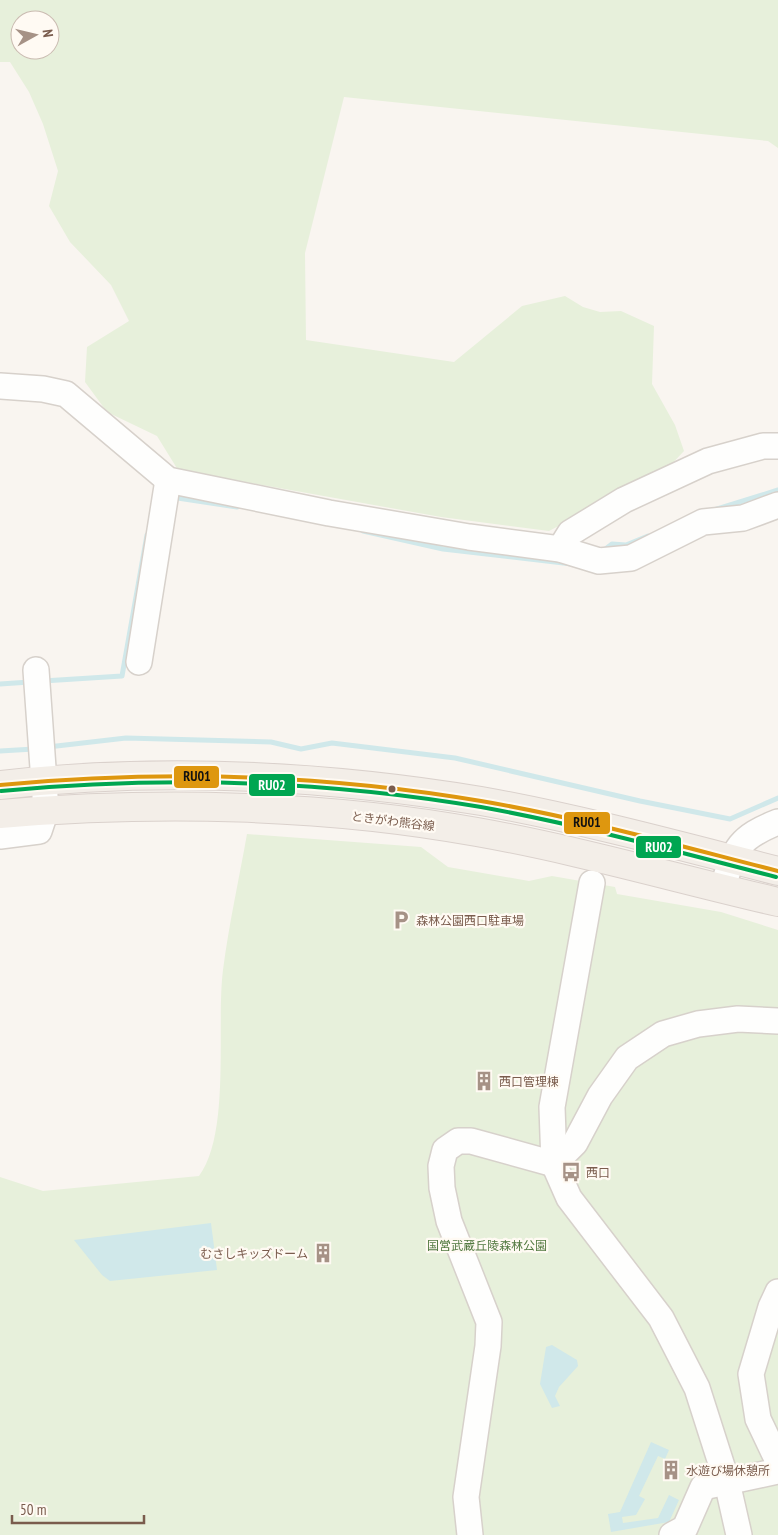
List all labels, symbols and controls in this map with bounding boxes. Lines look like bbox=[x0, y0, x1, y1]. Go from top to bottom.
north arrow bbox=[10, 10, 60, 60]
text: N bbox=[38, 28, 57, 38]
line badge: RU01 bbox=[173, 765, 220, 789]
text: RU01 bbox=[183, 767, 211, 785]
line badge: RU02 bbox=[248, 773, 296, 797]
text: RU02 bbox=[258, 776, 286, 794]
unlabelled marker bbox=[387, 784, 397, 794]
street label: ときがわ熊谷線 bbox=[350, 808, 436, 834]
line badge: RU01 bbox=[563, 811, 611, 835]
text: RU01 bbox=[573, 813, 601, 831]
line badge: RU02 bbox=[635, 835, 682, 859]
text: RU02 bbox=[645, 838, 673, 856]
parking icon: 森林公園西口駐車場 bbox=[390, 909, 412, 931]
place label: 森林公園西口駐車場 bbox=[416, 913, 524, 928]
building icon: 西口管理棟 bbox=[473, 1070, 495, 1092]
place label: 西口管理棟 bbox=[499, 1074, 559, 1089]
bus stop icon: 西口 bbox=[560, 1161, 582, 1183]
place label: 西口 bbox=[586, 1165, 610, 1180]
park label: 国営武蔵丘陵森林公園 bbox=[427, 1238, 547, 1253]
building icon: むさしキッズドーム bbox=[312, 1242, 334, 1264]
place label: むさしキッズドーム bbox=[200, 1246, 308, 1261]
building icon: 水遊び場休憩所 bbox=[660, 1459, 682, 1481]
place label: 水遊び場休憩所 bbox=[686, 1463, 770, 1478]
scale bar bbox=[12, 1492, 145, 1524]
text: 50 m bbox=[20, 1500, 46, 1519]

